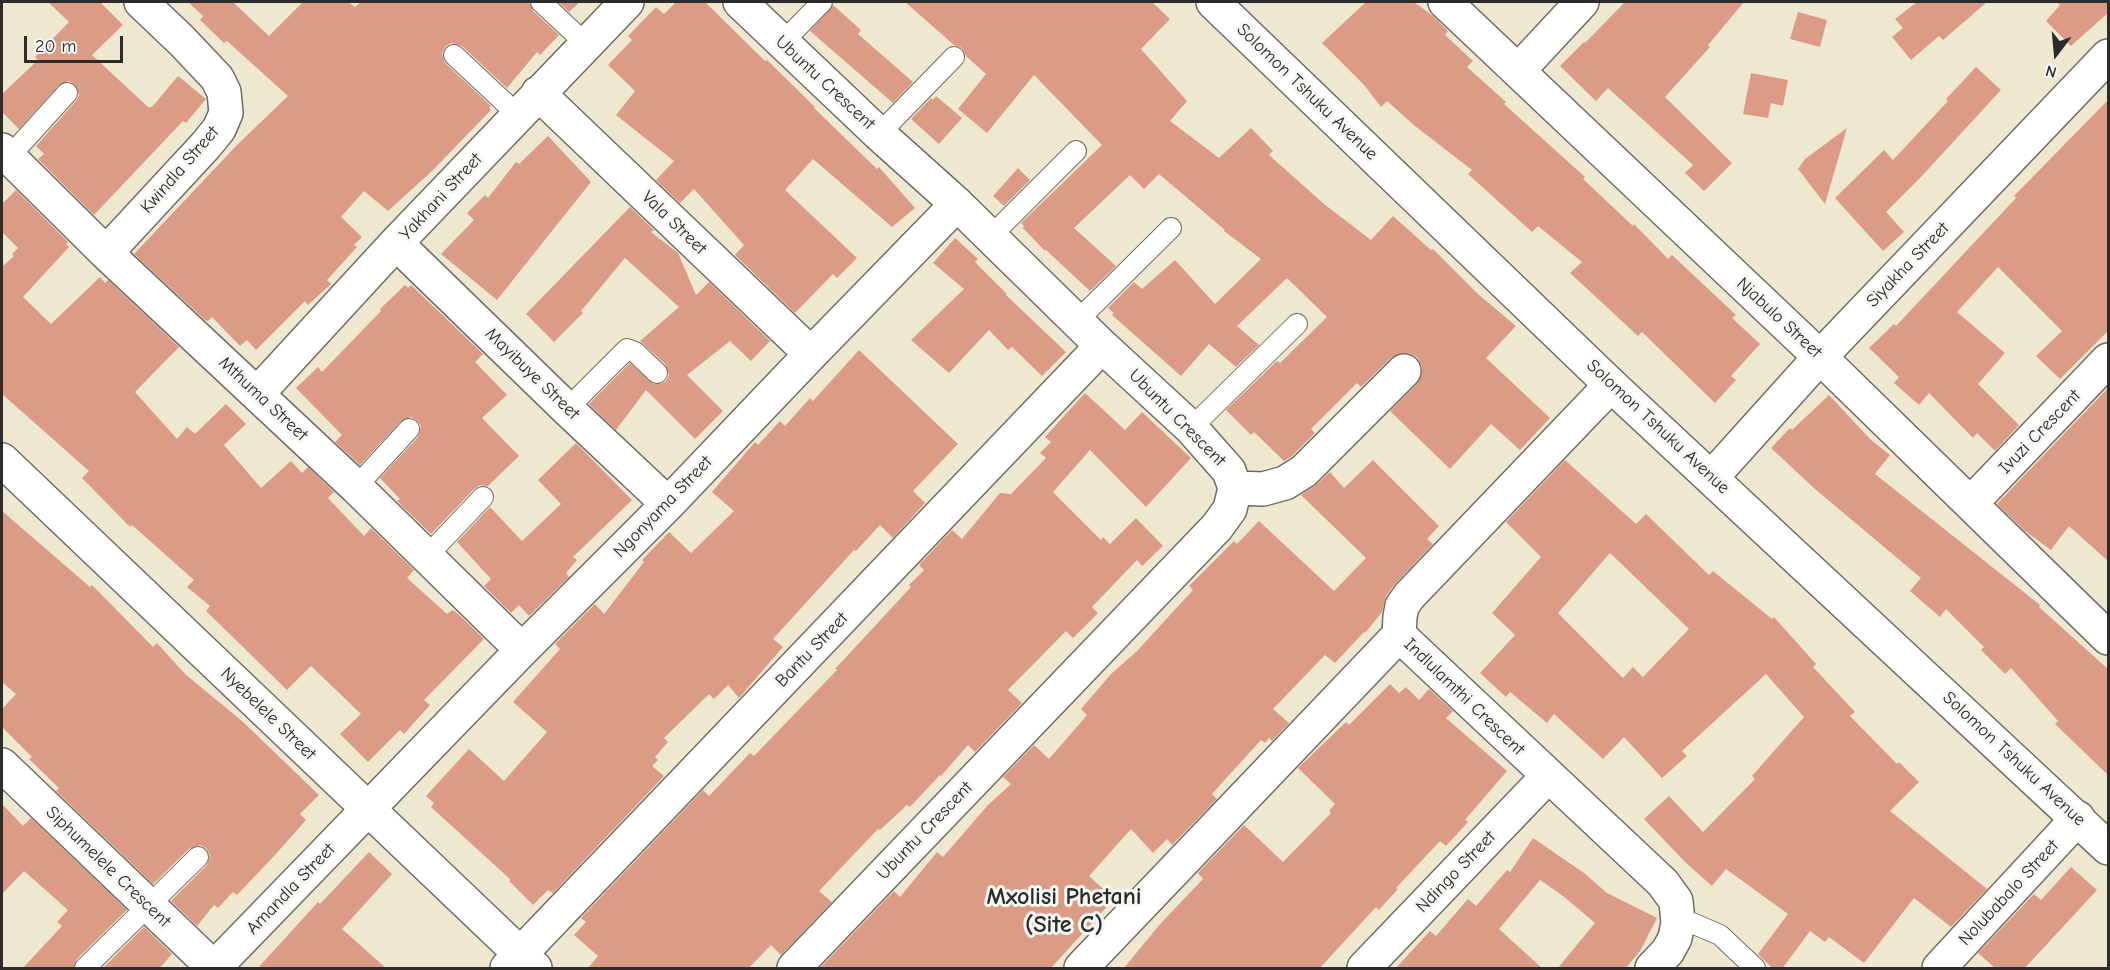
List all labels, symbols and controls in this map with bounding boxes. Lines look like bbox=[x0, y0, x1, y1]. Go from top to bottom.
street label: Solomon Tshuku Avenue bbox=[1232, 19, 1382, 165]
scale bar bbox=[27, 24, 126, 62]
north arrow bbox=[2026, 24, 2086, 84]
street label: Ubuntu Crescent bbox=[771, 31, 879, 135]
text: 20 m bbox=[35, 36, 76, 57]
text: N bbox=[2044, 61, 2059, 81]
street label: Kwindla Street bbox=[136, 122, 224, 218]
street label: Yakhani Street bbox=[395, 149, 487, 245]
street label: Vala Street bbox=[637, 187, 711, 259]
street label: Siyakha Street bbox=[1862, 218, 1954, 312]
street label: Njabulo Street bbox=[1732, 273, 1826, 363]
street label: Mayibuye Street bbox=[480, 323, 584, 425]
street label: Mthuma Street bbox=[214, 352, 312, 446]
street label: Solomon Tshuku Avenue bbox=[1582, 355, 1734, 499]
street label: Ubuntu Crescent bbox=[1124, 365, 1230, 471]
street label: Ivuzi Crescent bbox=[1994, 385, 2086, 479]
street label: Ngonyama Street bbox=[609, 452, 717, 562]
street label: Bantu Street bbox=[771, 608, 853, 692]
street label: Indlulamthi Crescent bbox=[1399, 634, 1529, 760]
street label: Nyebelele Street bbox=[216, 663, 320, 765]
street label: Solomon Tshuku Avenue bbox=[1938, 687, 2090, 831]
street label: Ubuntu Crescent bbox=[873, 777, 977, 885]
street label: Siphumelele Crescent bbox=[41, 802, 175, 932]
street label: Ndingo Street bbox=[1412, 827, 1500, 917]
street label: Nolubabalo Street bbox=[1954, 836, 2064, 950]
street label: Amandla Street bbox=[242, 839, 340, 939]
district label: Mxolisi Phetani (Site C) bbox=[986, 883, 1142, 939]

